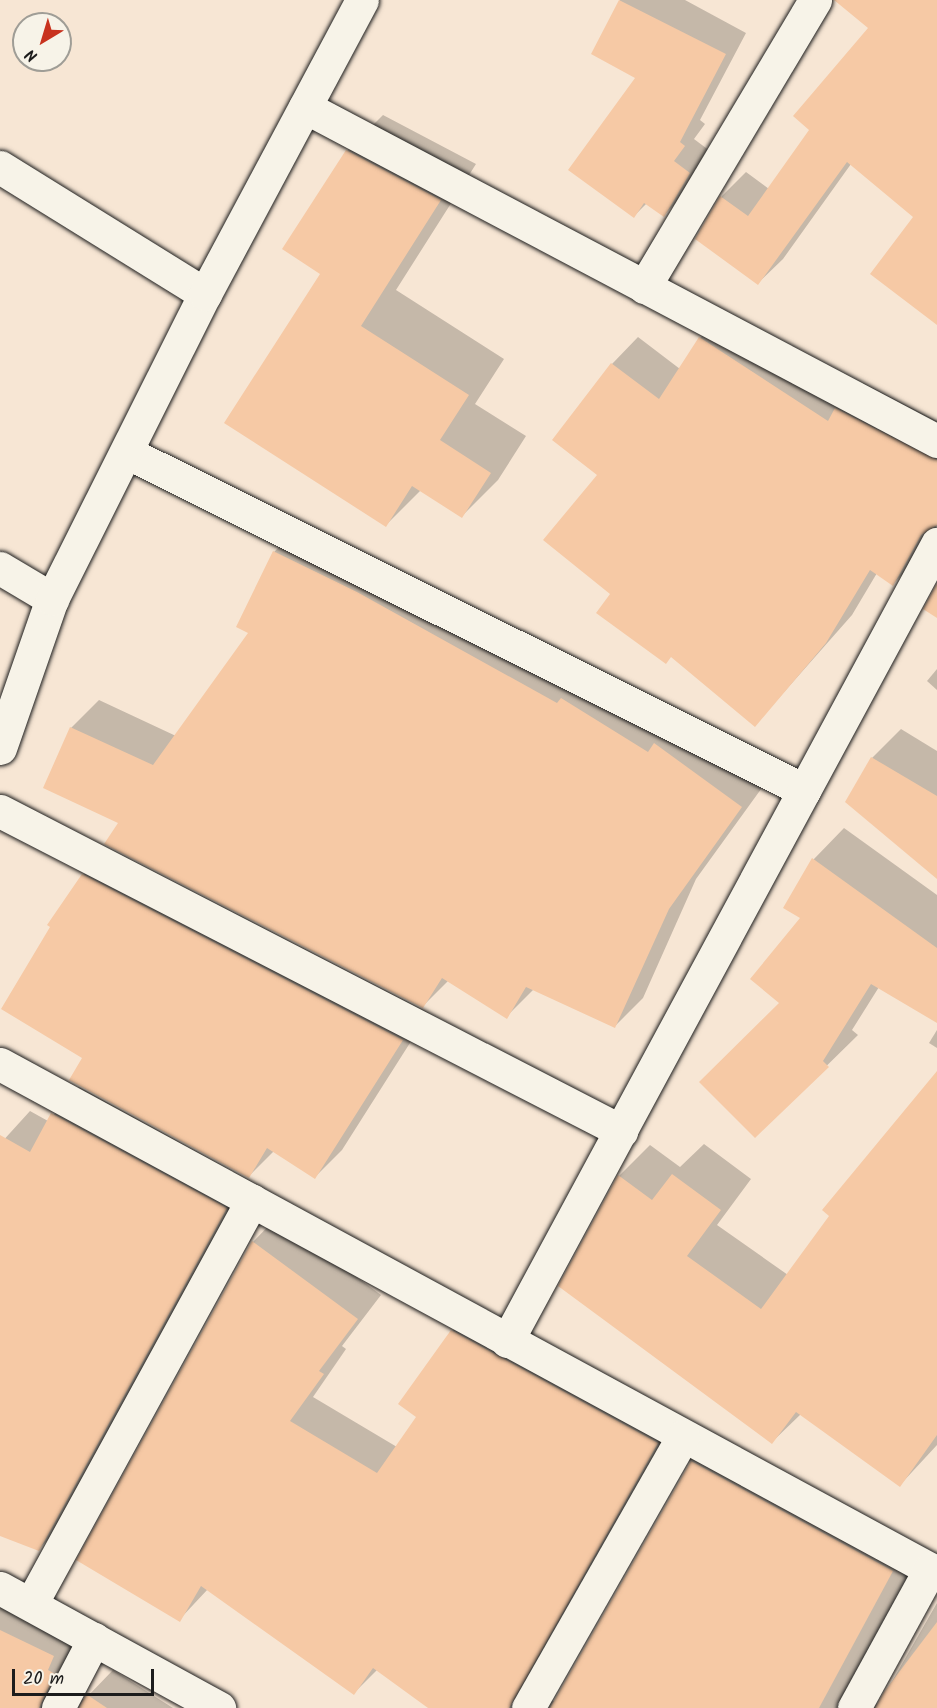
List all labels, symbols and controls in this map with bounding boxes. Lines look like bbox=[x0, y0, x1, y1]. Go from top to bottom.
north arrow bbox=[12, 12, 72, 72]
text: N bbox=[20, 42, 44, 68]
scale bar bbox=[15, 1657, 158, 1695]
text: 20 m bbox=[23, 1665, 64, 1694]

